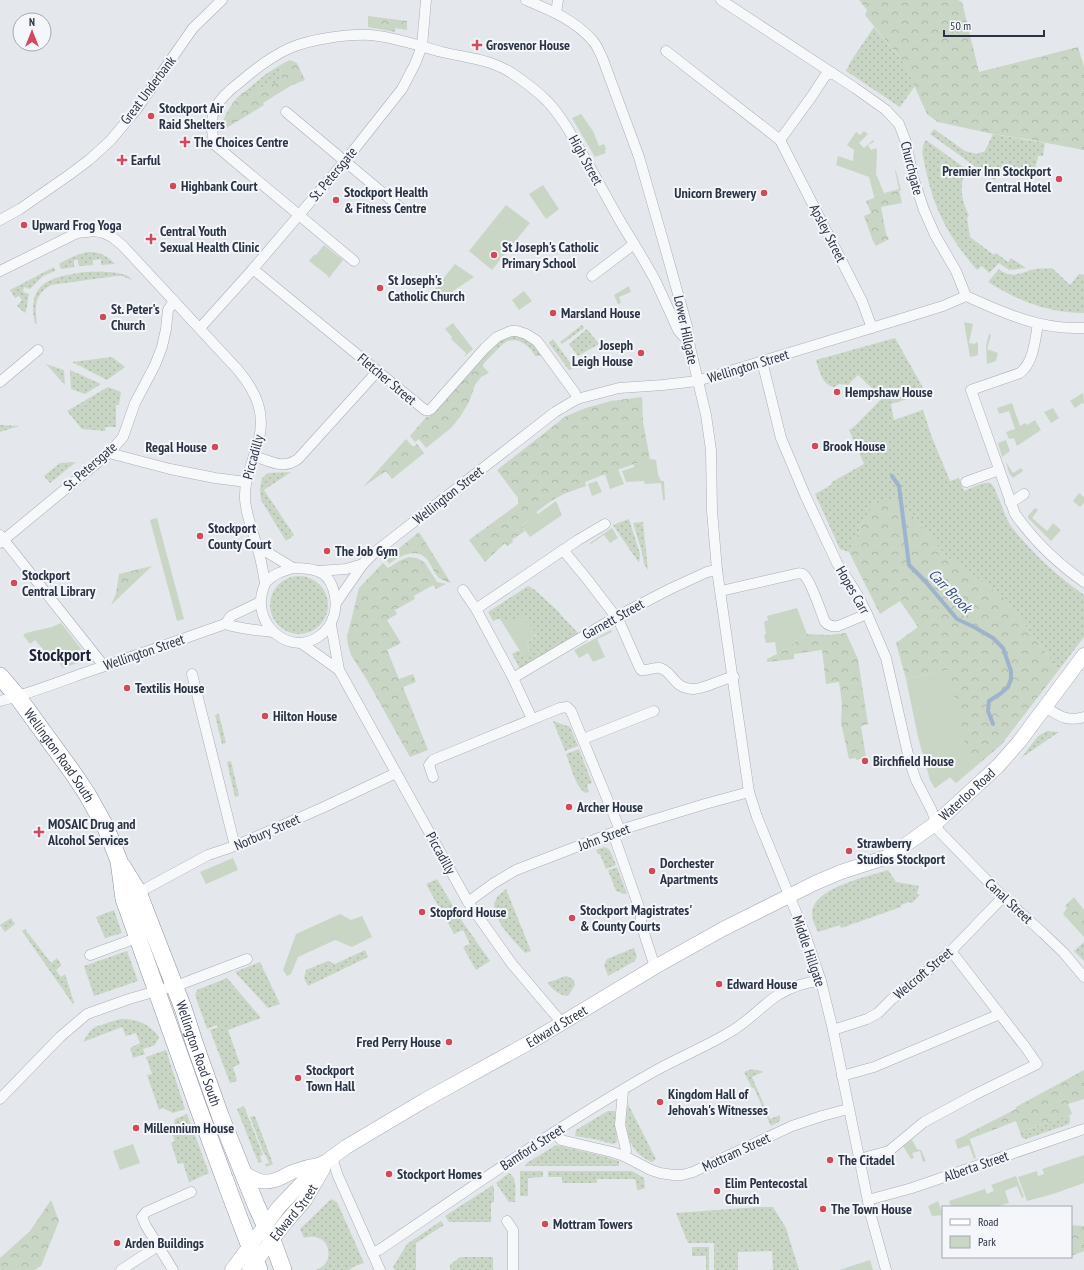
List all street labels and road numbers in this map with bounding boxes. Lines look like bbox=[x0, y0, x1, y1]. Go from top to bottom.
street label: Great Underbank bbox=[116, 52, 180, 128]
street label: High Street bbox=[565, 132, 607, 188]
street label: Churchgate bbox=[897, 139, 927, 197]
street label: St. Petersgate bbox=[305, 143, 361, 205]
street label: Apsley Street bbox=[806, 201, 850, 265]
street label: Lower Hillgate bbox=[670, 294, 702, 366]
street label: Wellington Street bbox=[705, 345, 791, 387]
street label: Fletcher Street bbox=[354, 349, 420, 409]
street label: Piccadilly bbox=[238, 432, 268, 481]
street label: St. Petersgate bbox=[59, 438, 121, 494]
street label: Wellington Street bbox=[409, 462, 487, 528]
street label: Hopes Carr bbox=[832, 563, 874, 617]
street label: Garnett Street bbox=[579, 595, 647, 643]
street label: Wellington Street bbox=[101, 630, 187, 674]
street label: Wellington Road South bbox=[20, 705, 99, 805]
street label: Waterloo Road bbox=[935, 764, 999, 825]
street label: Norbury Street bbox=[231, 809, 303, 855]
street label: John Street bbox=[575, 819, 632, 855]
street label: Piccadilly bbox=[422, 829, 460, 878]
street label: Canal Street bbox=[981, 874, 1037, 928]
street label: Middle Hillgate bbox=[788, 913, 830, 989]
street label: Welcroft Street bbox=[890, 943, 956, 1003]
street label: Wellington Road South bbox=[172, 998, 225, 1109]
street label: Edward Street bbox=[523, 1001, 590, 1051]
street label: Bamford Street bbox=[497, 1120, 568, 1174]
street label: Mottram Street bbox=[699, 1128, 773, 1176]
street label: Alberta Street bbox=[941, 1146, 1011, 1185]
street label: Edward Street bbox=[266, 1180, 322, 1245]

